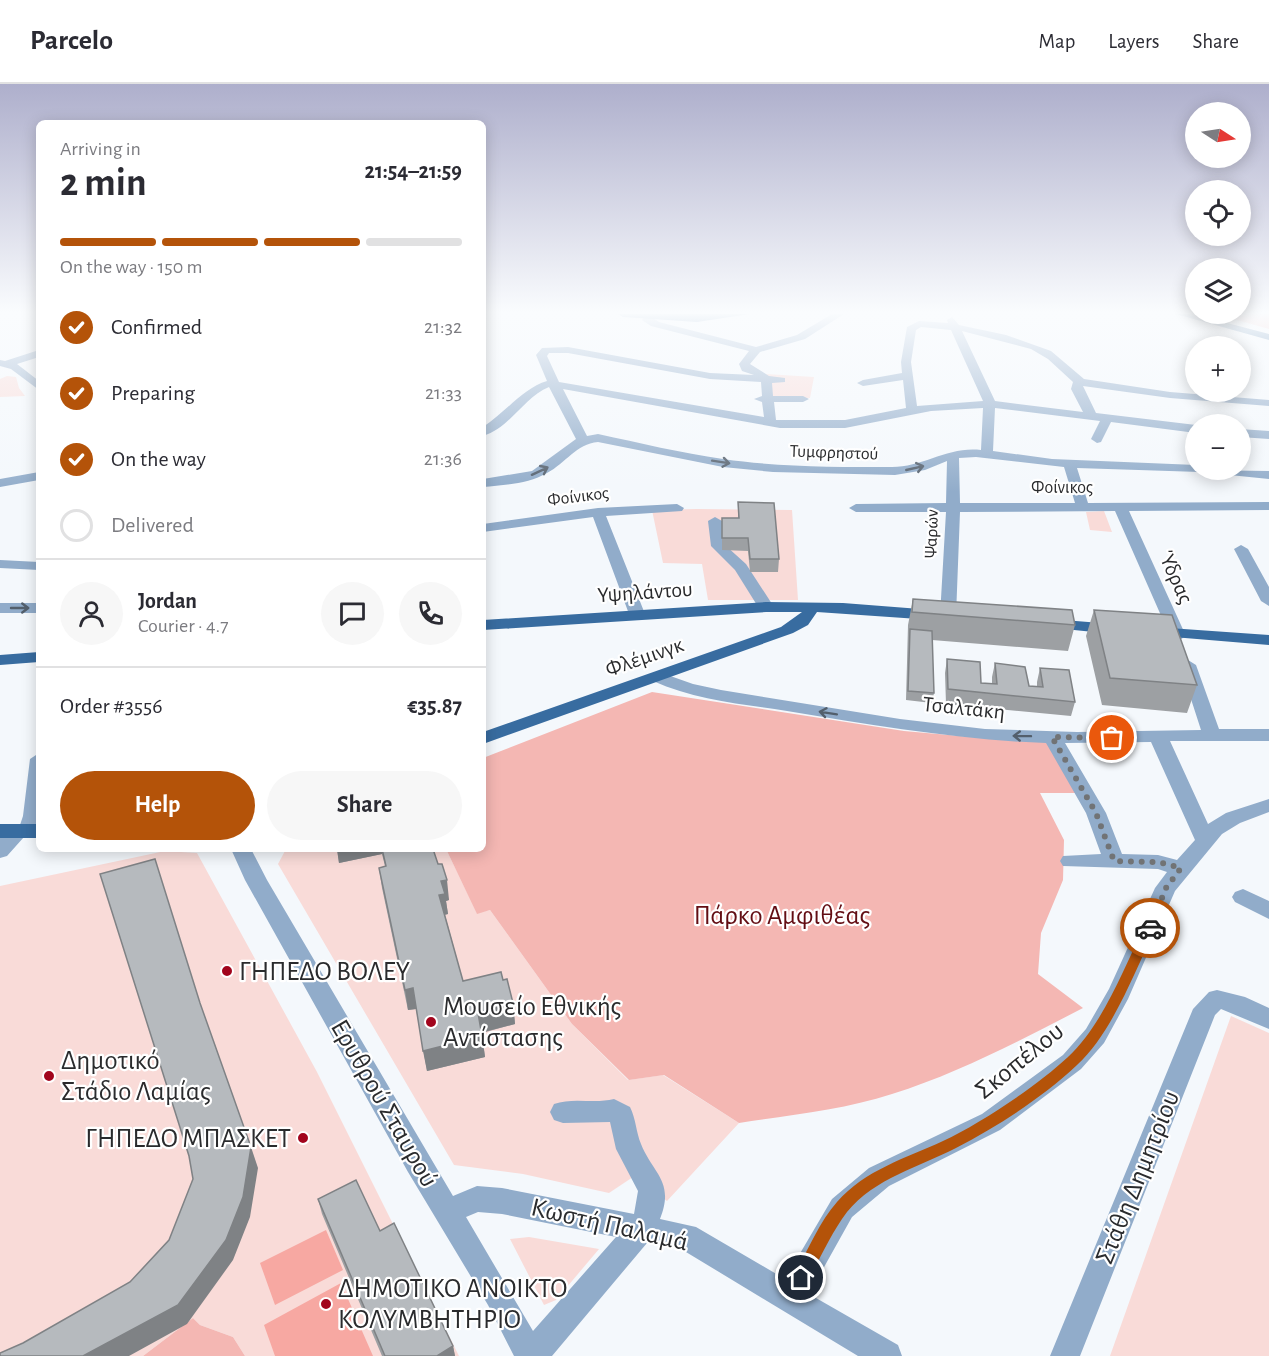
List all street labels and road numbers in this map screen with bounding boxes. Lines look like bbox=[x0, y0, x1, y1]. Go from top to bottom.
street label: Τυμφρηστού bbox=[789, 442, 879, 464]
street label: Φοίνικος bbox=[1031, 478, 1093, 497]
street label: Φοίνικος bbox=[546, 483, 610, 510]
street label: Ψαρών bbox=[922, 509, 942, 559]
street label: Ύδρας bbox=[1155, 548, 1197, 607]
street label: Υψηλάντου bbox=[597, 578, 693, 606]
street label: Φλέμινγκ bbox=[602, 633, 686, 681]
street label: Τσαλτάκη bbox=[922, 693, 1006, 723]
street label: Ερυθρού Σταυρού bbox=[326, 1015, 443, 1191]
street label: Σκοπέλου bbox=[970, 1017, 1069, 1104]
street label: Στάθη Δημητρίου bbox=[1090, 1087, 1184, 1268]
street label: Κωστή Παλαμά bbox=[529, 1193, 691, 1256]

